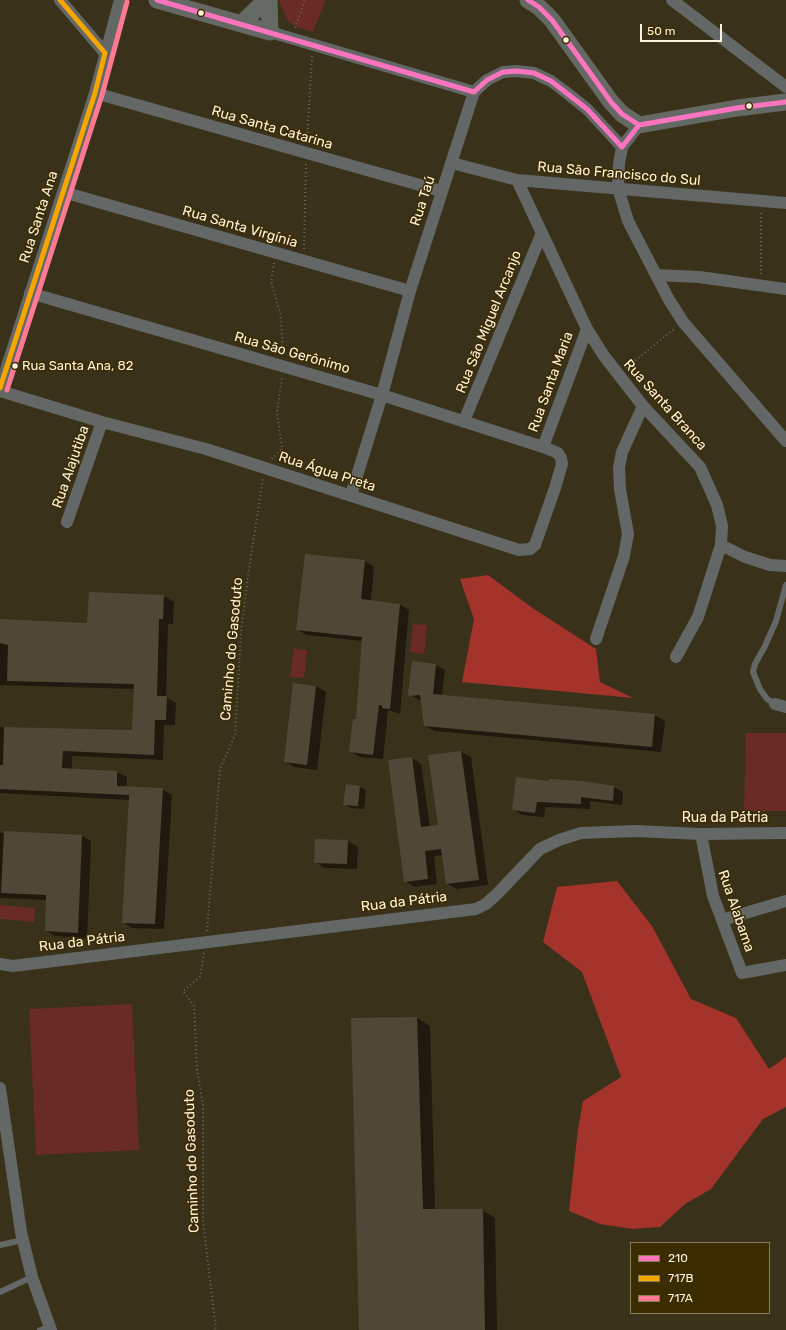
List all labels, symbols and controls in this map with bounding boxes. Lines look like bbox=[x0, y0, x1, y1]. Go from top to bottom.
unlabelled marker bbox=[196, 8, 206, 18]
scale bar bbox=[642, 16, 724, 42]
text: 50 m bbox=[647, 24, 675, 38]
unlabelled marker bbox=[561, 35, 571, 45]
unlabelled marker bbox=[744, 101, 754, 111]
street label: Rua Santa Catarina bbox=[209, 103, 335, 153]
street label: Rua São Francisco do Sul bbox=[537, 158, 701, 190]
street label: Rua Santa Ana bbox=[16, 169, 62, 265]
street label: Rua Taú bbox=[407, 174, 439, 228]
street label: Rua Santa Virgínia bbox=[180, 202, 300, 252]
street label: Rua São Miguel Arcanjo bbox=[453, 248, 525, 396]
street label: Rua São Gerônimo bbox=[232, 328, 352, 378]
street label: Rua Santa Maria bbox=[525, 330, 577, 434]
street label: Rua Santa Branca bbox=[620, 356, 710, 454]
place label: Rua Santa Ana, 82 bbox=[22, 358, 133, 374]
marker: Rua Santa Ana, 82 bbox=[10, 361, 20, 371]
street label: Rua Alajutiba bbox=[49, 423, 93, 511]
street label: Rua Água Preta bbox=[276, 448, 378, 496]
street label: Caminho do Gasoduto bbox=[217, 577, 247, 721]
street label: Rua da Pátria bbox=[682, 810, 768, 826]
street label: Rua Alabama bbox=[714, 868, 758, 954]
street label: Rua da Pátria bbox=[360, 888, 448, 916]
street label: Rua da Pátria bbox=[38, 928, 126, 956]
street label: Caminho do Gasoduto bbox=[181, 1089, 203, 1233]
legend bbox=[630, 1242, 770, 1314]
text: 210 bbox=[668, 1251, 688, 1265]
text: 717B bbox=[668, 1271, 693, 1285]
text: 717A bbox=[668, 1291, 693, 1305]

